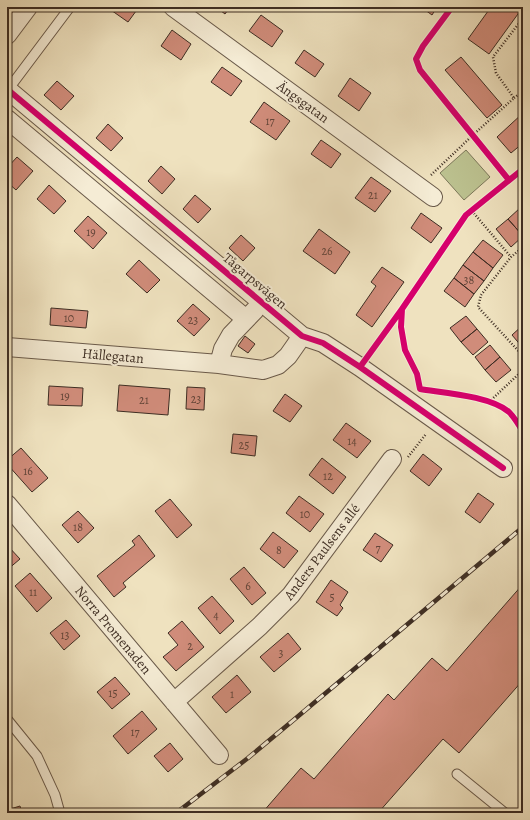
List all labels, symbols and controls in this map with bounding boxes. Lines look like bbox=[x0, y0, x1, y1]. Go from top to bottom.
street label: Ängsgatan bbox=[272, 76, 333, 128]
house number: 17 bbox=[265, 113, 276, 129]
house number: 21 bbox=[368, 187, 378, 203]
house number: 19 bbox=[86, 224, 96, 240]
house number: 26 bbox=[321, 243, 333, 259]
street label: Tågarpsvägen bbox=[219, 248, 291, 314]
house number: 38 bbox=[464, 272, 475, 288]
house number: 10 bbox=[64, 310, 74, 326]
house number: 23 bbox=[188, 312, 198, 328]
street label: Hällegatan bbox=[81, 344, 145, 368]
house number: 19 bbox=[60, 388, 70, 404]
house number: 23 bbox=[191, 391, 201, 407]
house number: 21 bbox=[139, 392, 149, 408]
house number: 14 bbox=[347, 433, 357, 449]
house number: 25 bbox=[239, 437, 249, 453]
house number: 16 bbox=[23, 463, 33, 479]
house number: 12 bbox=[323, 468, 333, 484]
street label: Anders Paulsens allé bbox=[279, 500, 364, 605]
house number: 10 bbox=[300, 506, 310, 522]
house number: 18 bbox=[73, 519, 83, 535]
house number: 7 bbox=[375, 540, 381, 556]
house number: 8 bbox=[276, 542, 282, 558]
house number: 6 bbox=[245, 578, 251, 594]
street label: Norra Promenaden bbox=[70, 582, 156, 678]
house number: 11 bbox=[29, 584, 37, 600]
house number: 5 bbox=[329, 589, 335, 605]
house number: 4 bbox=[213, 607, 219, 623]
house number: 13 bbox=[60, 627, 70, 643]
house number: 2 bbox=[187, 638, 193, 654]
house number: 3 bbox=[279, 645, 284, 661]
house number: 15 bbox=[108, 685, 118, 701]
house number: 1 bbox=[230, 686, 234, 702]
house number: 17 bbox=[130, 724, 141, 740]

